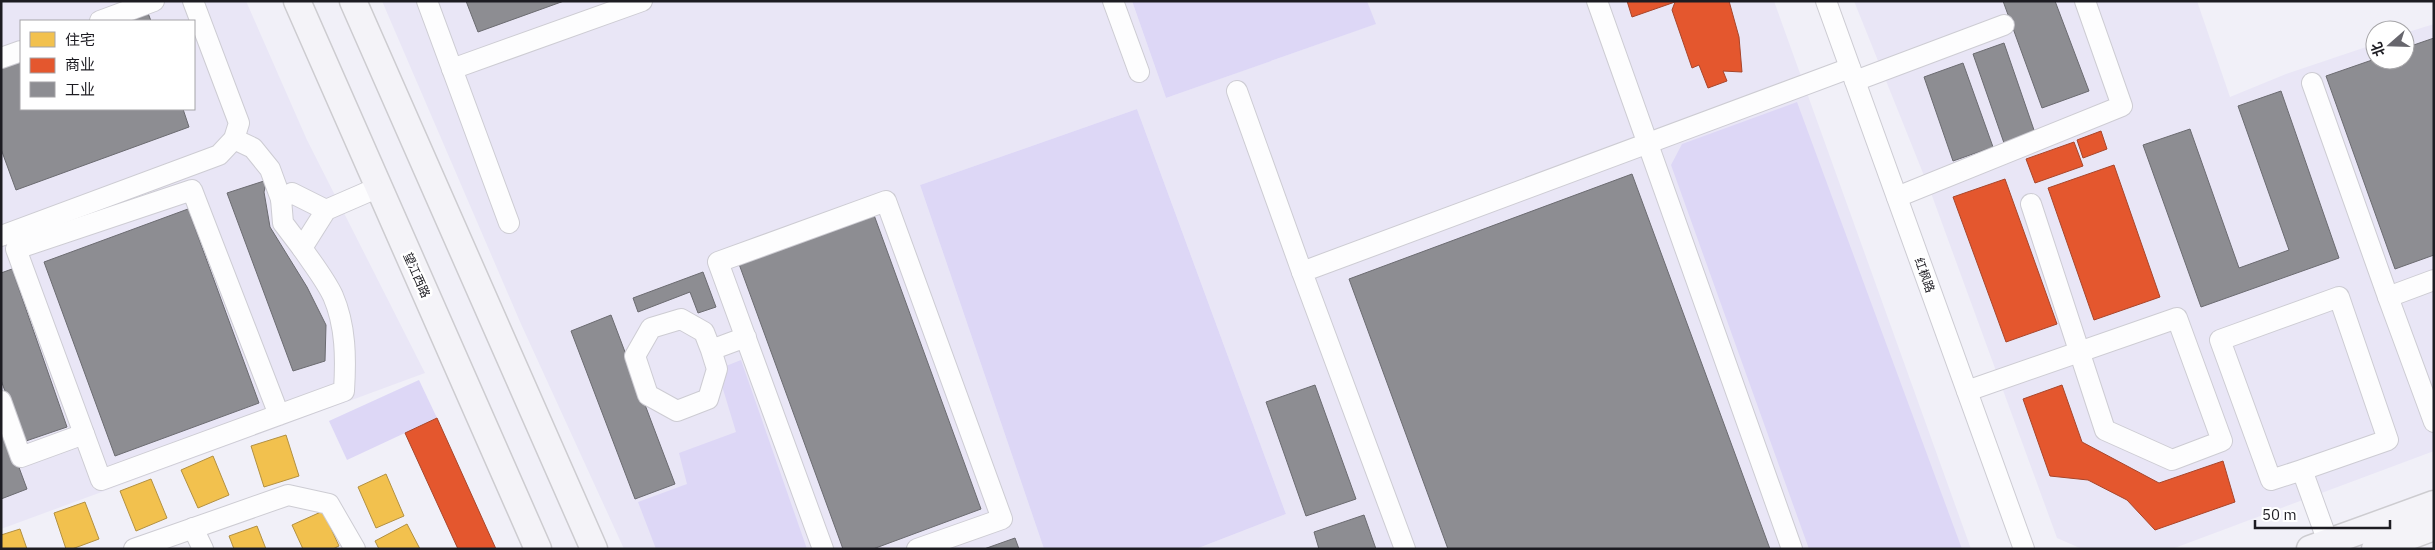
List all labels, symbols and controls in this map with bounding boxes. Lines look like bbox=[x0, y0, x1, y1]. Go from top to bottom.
legend bbox=[20, 20, 195, 110]
north arrow bbox=[2365, 20, 2415, 70]
text: 住宅 bbox=[65, 30, 95, 49]
text: 北 bbox=[2367, 40, 2389, 59]
text: 商业 bbox=[65, 55, 95, 74]
text: 工业 bbox=[65, 80, 95, 99]
street label: 望江西路 bbox=[400, 250, 434, 300]
street label: 红枫路 bbox=[1912, 256, 1938, 294]
scale bar bbox=[2255, 498, 2390, 530]
text: 50 m bbox=[2262, 505, 2297, 524]

